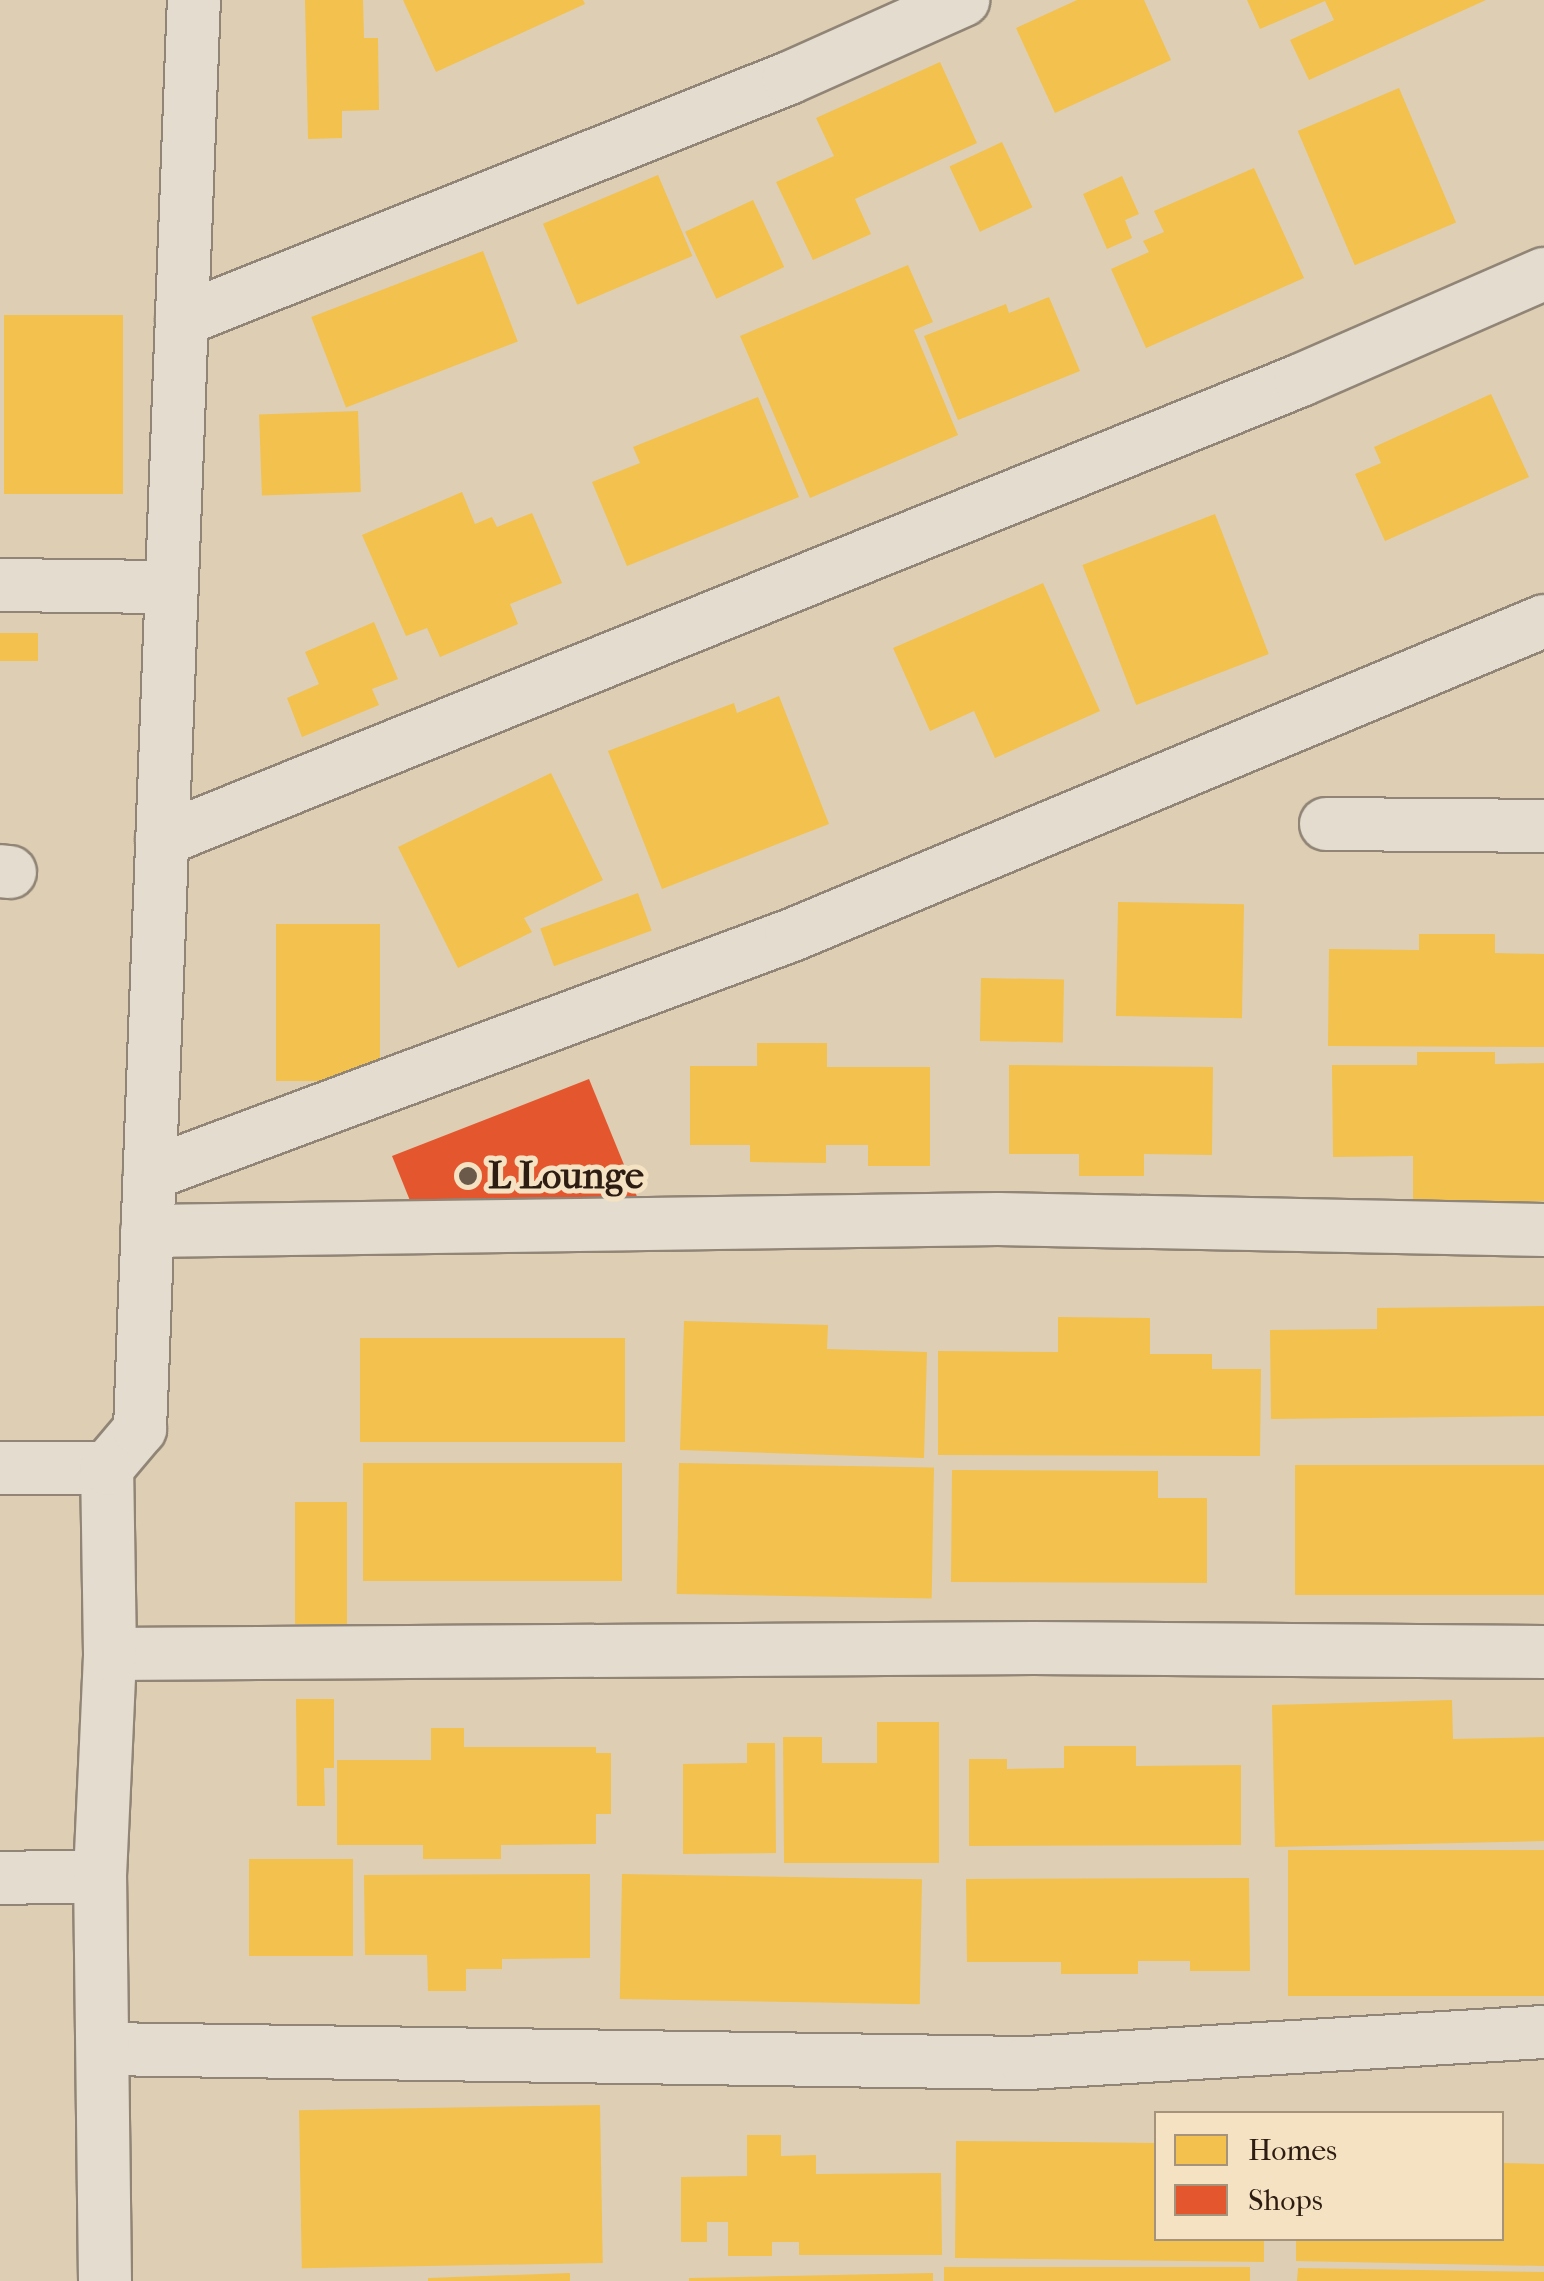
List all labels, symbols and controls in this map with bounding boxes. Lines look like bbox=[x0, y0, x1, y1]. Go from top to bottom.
place label: L Lounge bbox=[488, 1153, 644, 1199]
marker: L Lounge bbox=[457, 1165, 479, 1187]
legend bbox=[1154, 2111, 1504, 2241]
text: Homes bbox=[1248, 2133, 1337, 2168]
text: Shops bbox=[1248, 2183, 1323, 2218]

